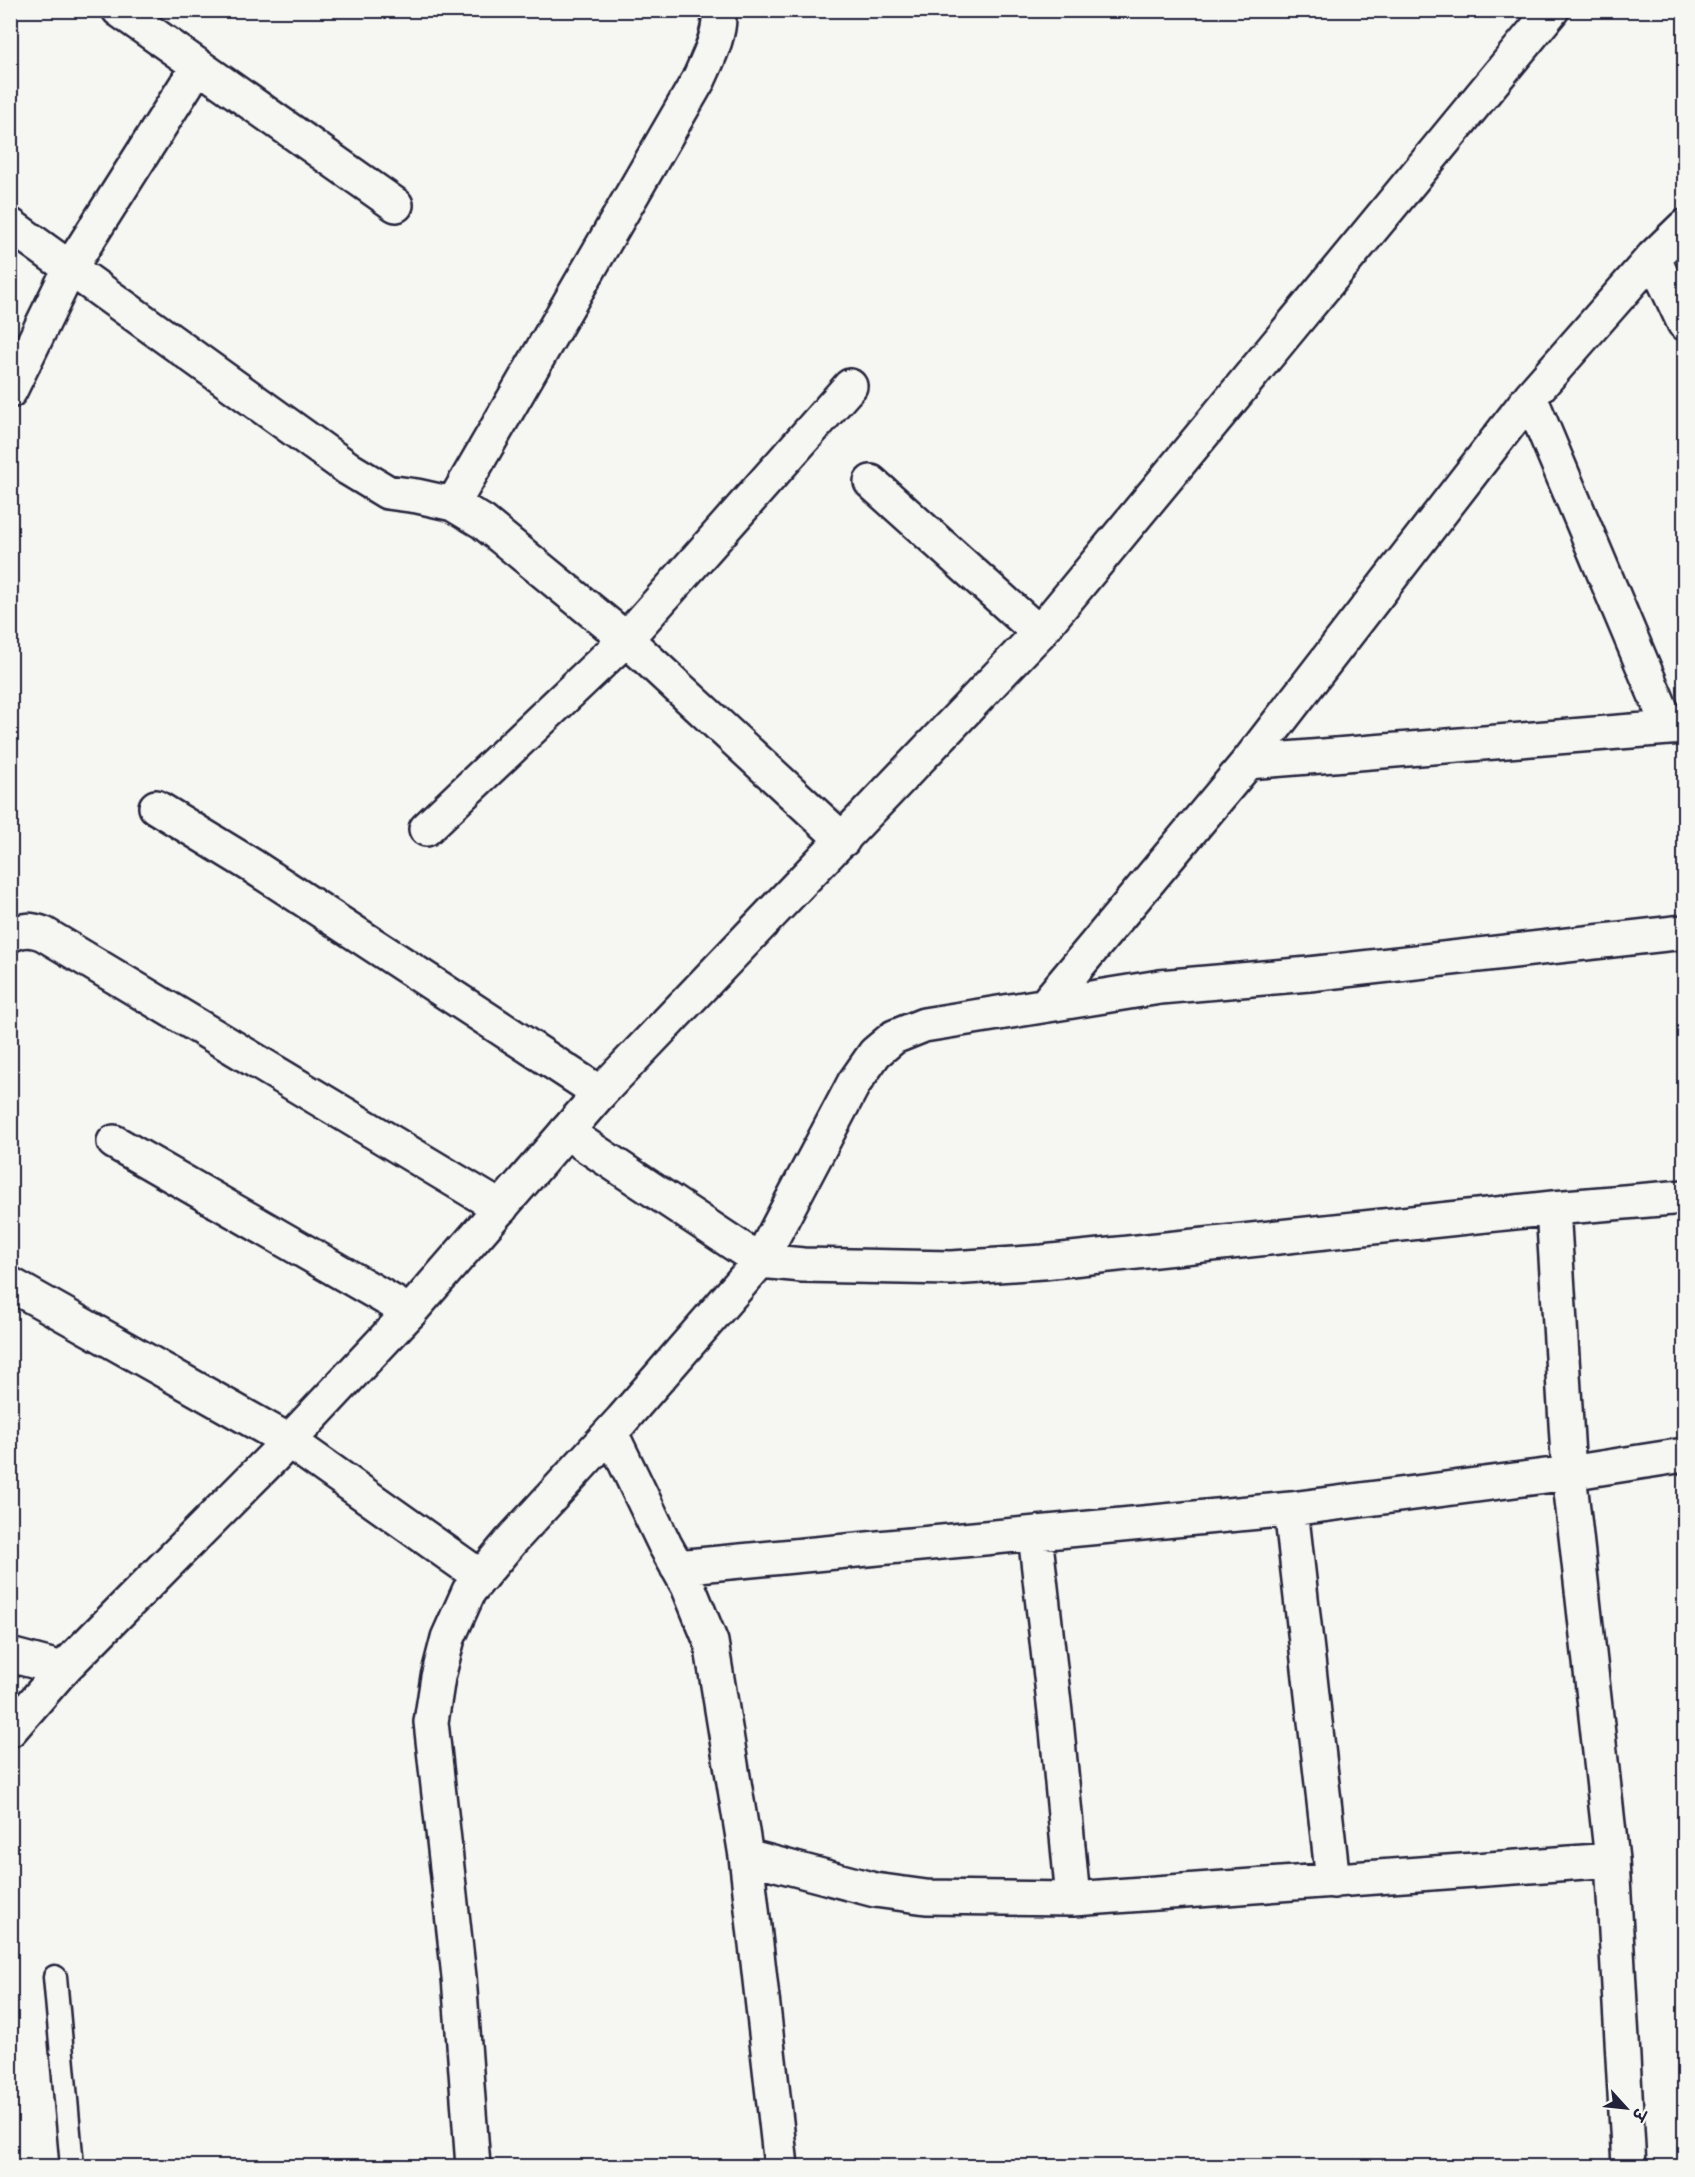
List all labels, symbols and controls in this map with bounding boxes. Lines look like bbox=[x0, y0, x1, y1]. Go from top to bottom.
north arrow bbox=[1596, 2078, 1656, 2138]
text: उ bbox=[1627, 2103, 1652, 2125]

